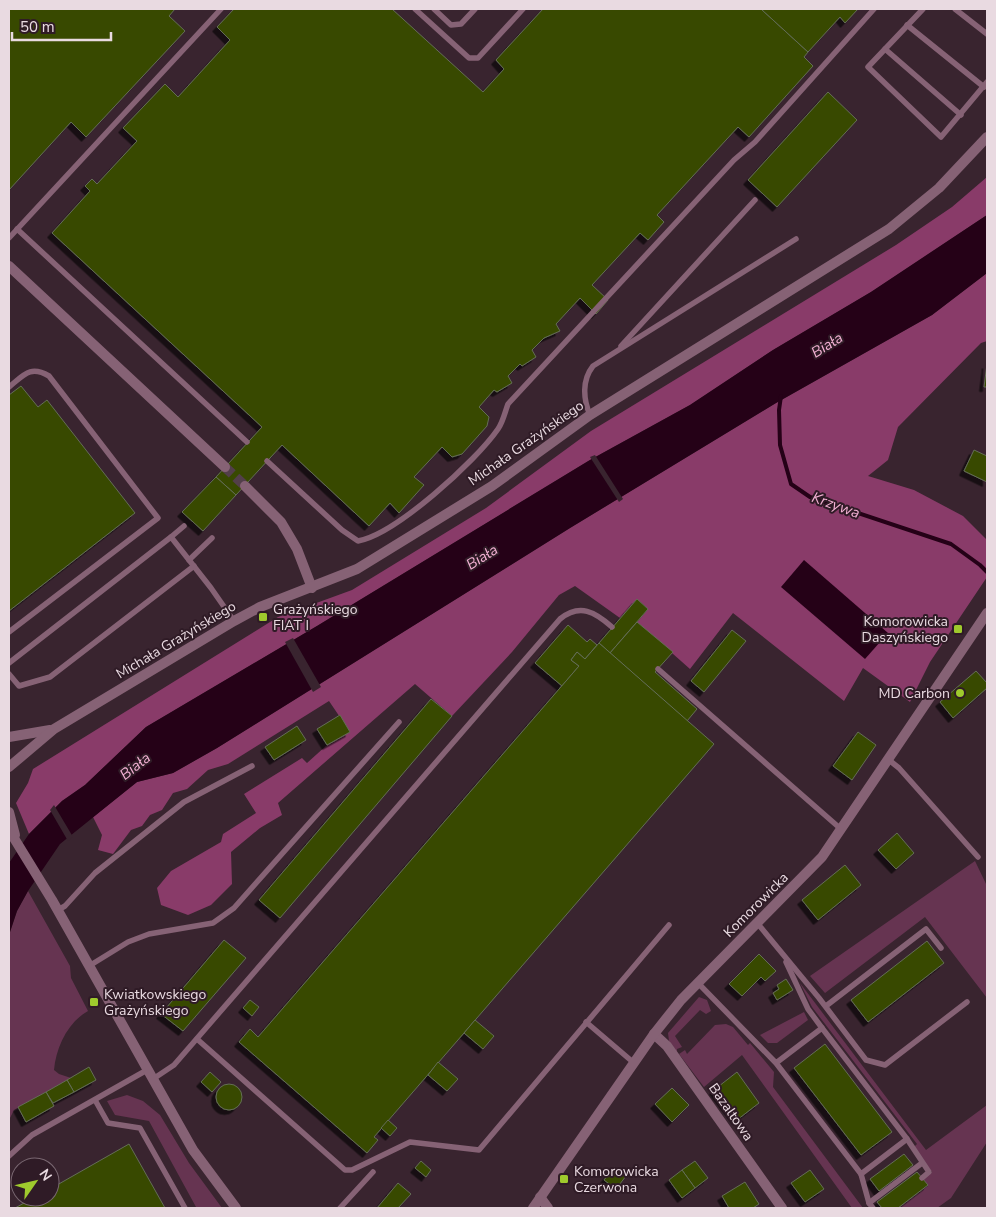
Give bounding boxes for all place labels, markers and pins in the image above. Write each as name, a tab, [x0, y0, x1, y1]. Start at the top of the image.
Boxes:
place label: Grażyńskiego FIAT I	[273, 600, 358, 635]
marker: Grażyńskiego FIAT I	[257, 611, 269, 623]
place label: Komorowicka Daszyńskiego	[862, 612, 948, 647]
marker: Komorowicka Daszyńskiego	[952, 623, 964, 635]
place label: MD Carbon	[879, 684, 950, 703]
marker: MD Carbon	[954, 687, 966, 699]
place label: Kwiatkowskiego Grażyńskiego	[104, 985, 206, 1020]
marker: Kwiatkowskiego Grażyńskiego	[88, 996, 100, 1008]
place label: Komorowicka Czerwona	[574, 1162, 659, 1197]
marker: Komorowicka Czerwona	[558, 1173, 570, 1185]

